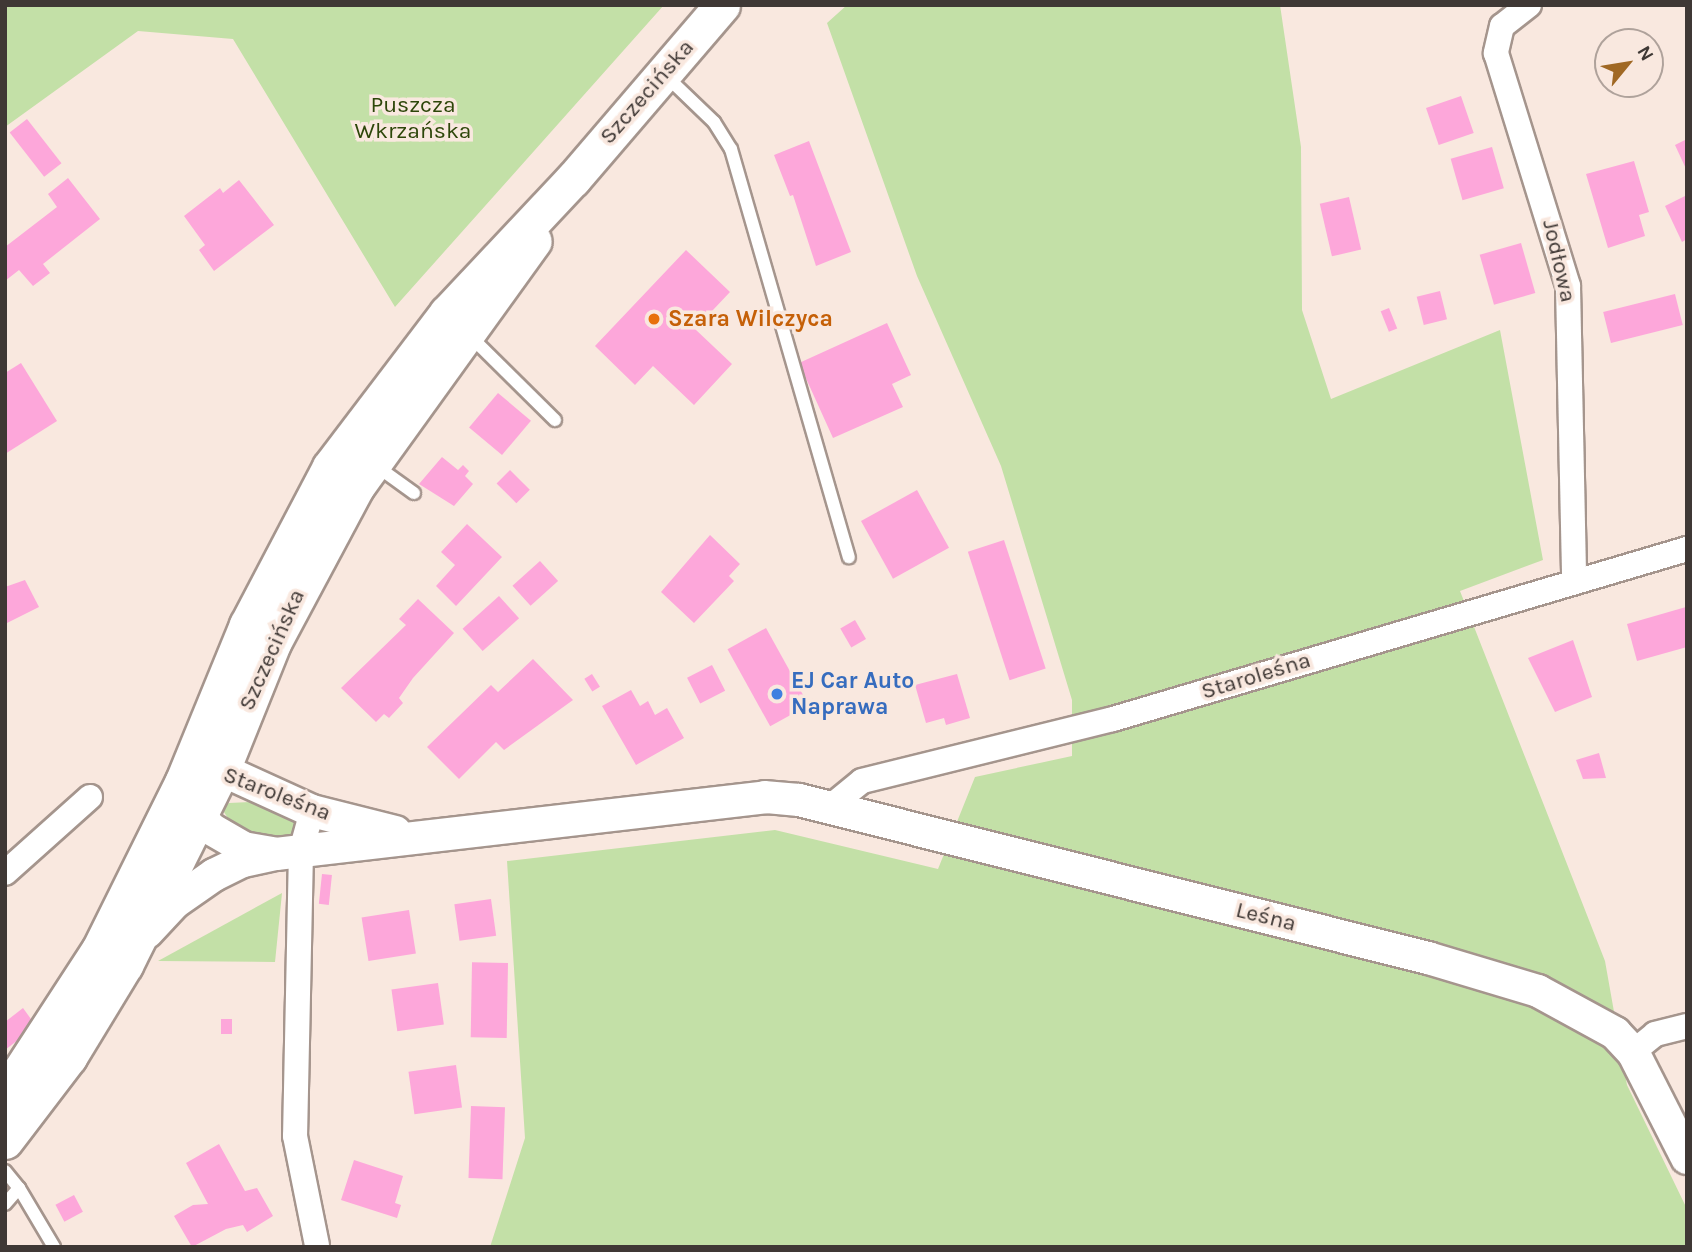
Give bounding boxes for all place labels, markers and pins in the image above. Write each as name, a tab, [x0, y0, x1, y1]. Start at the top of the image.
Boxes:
place label: Szara Wilczyca	[668, 305, 833, 333]
marker: Szara Wilczyca	[646, 311, 662, 327]
place label: EJ Car Auto Naprawa	[791, 667, 914, 721]
marker: EJ Car Auto Naprawa	[769, 686, 785, 702]

